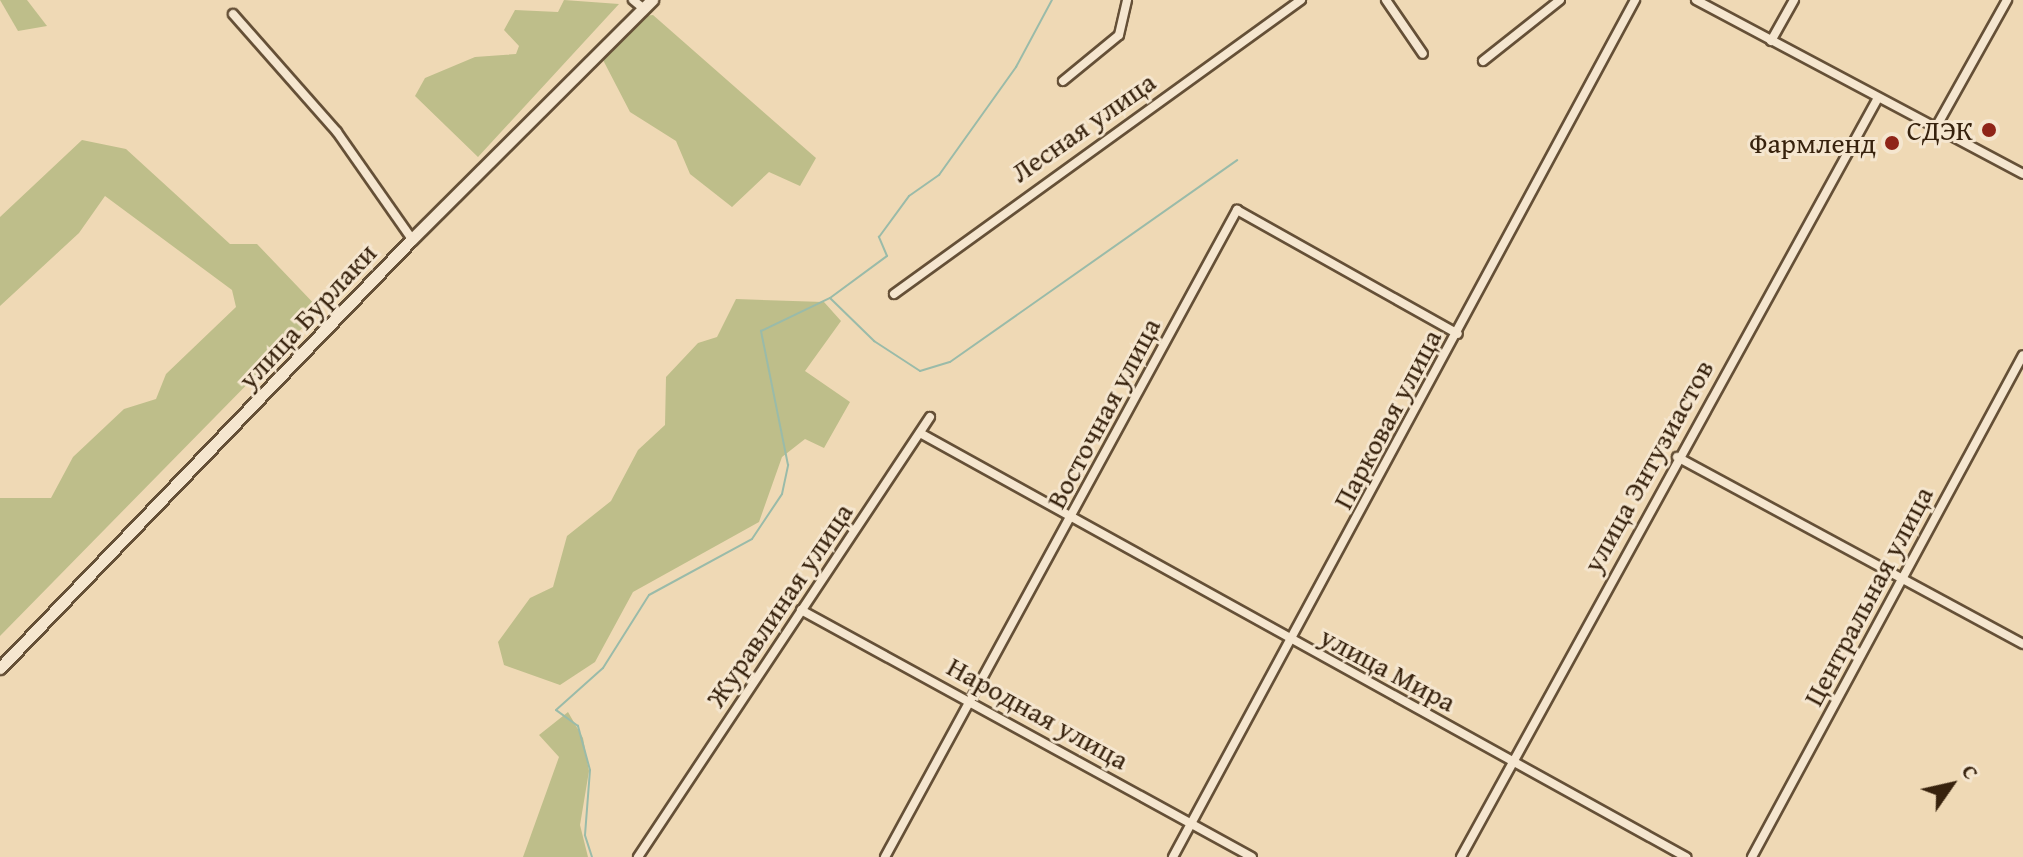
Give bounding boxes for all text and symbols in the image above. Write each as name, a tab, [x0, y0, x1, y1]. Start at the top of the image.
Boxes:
street label: Лесная улица	[1004, 65, 1162, 189]
place label: СДЭК	[1907, 113, 1973, 147]
marker: СДЭК	[1980, 121, 1998, 139]
place label: Фармленд	[1749, 126, 1876, 160]
marker: Фармленд	[1883, 134, 1901, 152]
street label: улица Бурлаки	[231, 236, 383, 396]
street label: Восточная улица	[1039, 312, 1167, 514]
street label: Парковая улица	[1326, 324, 1448, 514]
street label: улица Энтузиастов	[1576, 354, 1720, 578]
street label: Центральная улица	[1796, 481, 1940, 711]
street label: Журавлиная улица	[698, 497, 860, 713]
street label: улица Мира	[1314, 619, 1462, 719]
street label: Народная улица	[942, 649, 1134, 777]
north arrow	[1911, 745, 1991, 825]
text: С	[1954, 757, 1988, 786]

